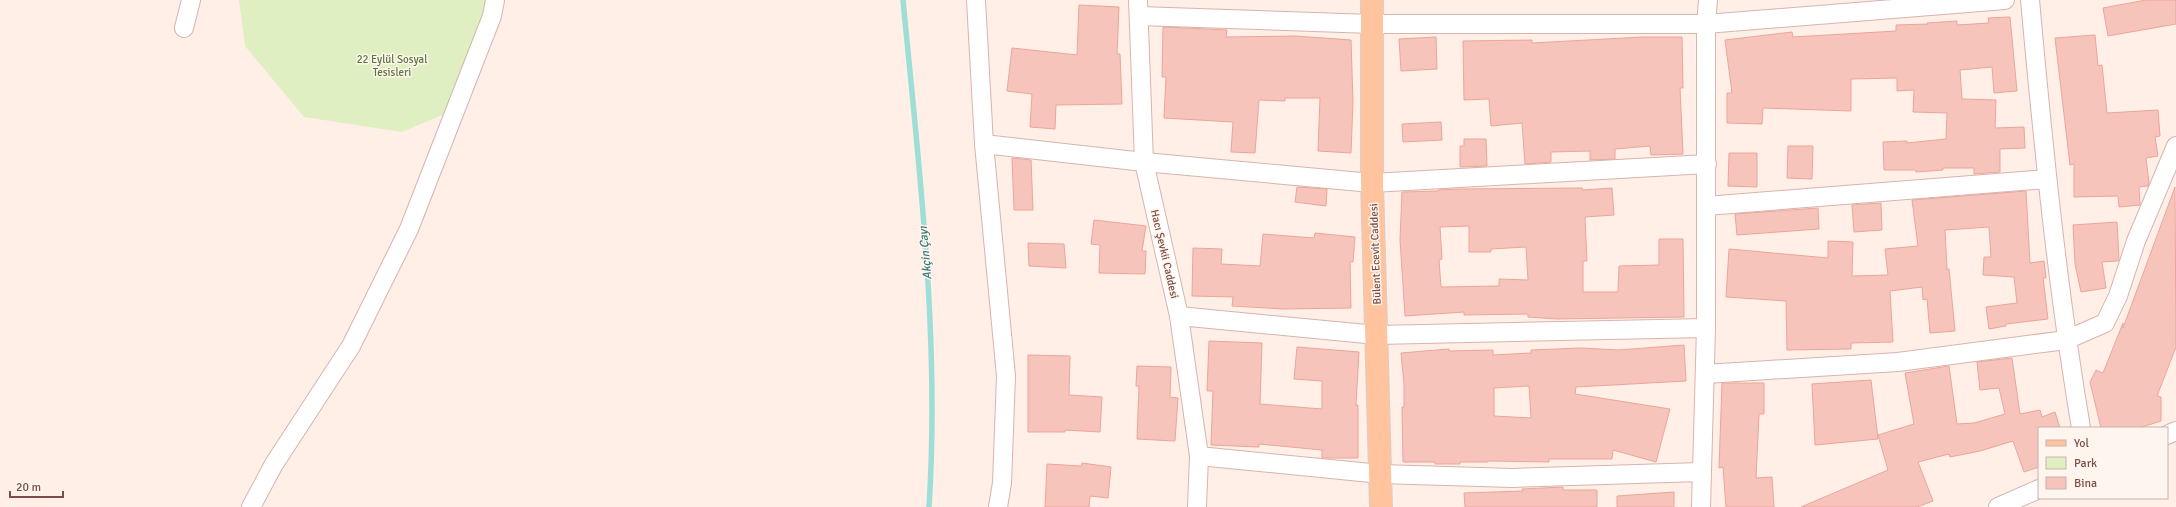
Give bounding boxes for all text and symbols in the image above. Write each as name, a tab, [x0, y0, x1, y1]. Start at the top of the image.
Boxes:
park label: 22 Eylül Sosyal Tesisleri	[357, 53, 427, 79]
street label: Bülent Ecevit Caddesi	[1367, 203, 1384, 305]
street label: Hacı Şevkii Caddesi	[1148, 208, 1181, 300]
water label: Akçin Çayı	[916, 225, 935, 280]
legend	[2038, 427, 2168, 499]
text: Yol	[2074, 436, 2090, 451]
text: Park	[2074, 456, 2097, 471]
scale bar	[10, 473, 63, 499]
text: Bina	[2074, 476, 2097, 491]
text: 20 m	[16, 480, 41, 495]

